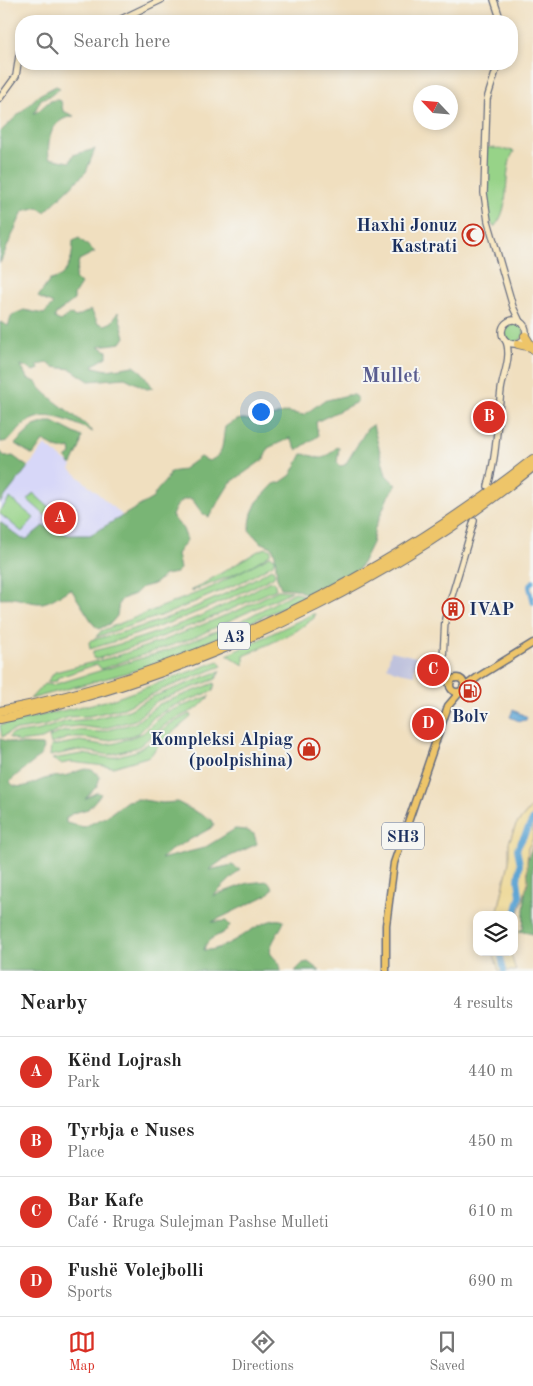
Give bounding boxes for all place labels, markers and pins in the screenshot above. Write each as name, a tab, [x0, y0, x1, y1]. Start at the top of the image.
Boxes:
place label: Haxhi Jonuz Kastrati	[356, 217, 457, 256]
mosque icon: Haxhi Jonuz Kastrati	[461, 223, 485, 247]
pin: B	[473, 398, 505, 436]
pin: A	[44, 499, 76, 537]
building icon: IVAP	[441, 597, 465, 621]
place label: IVAP	[469, 601, 514, 619]
pin: C	[417, 651, 449, 689]
fuel station icon: Bolv	[458, 679, 482, 703]
pin: D	[412, 705, 444, 743]
place label: Bolv	[452, 708, 488, 726]
place label: Kompleksi Alpiag (poolpishina)	[150, 731, 293, 770]
shop icon: Kompleksi Alpiag (poolpishina)	[297, 737, 321, 761]

